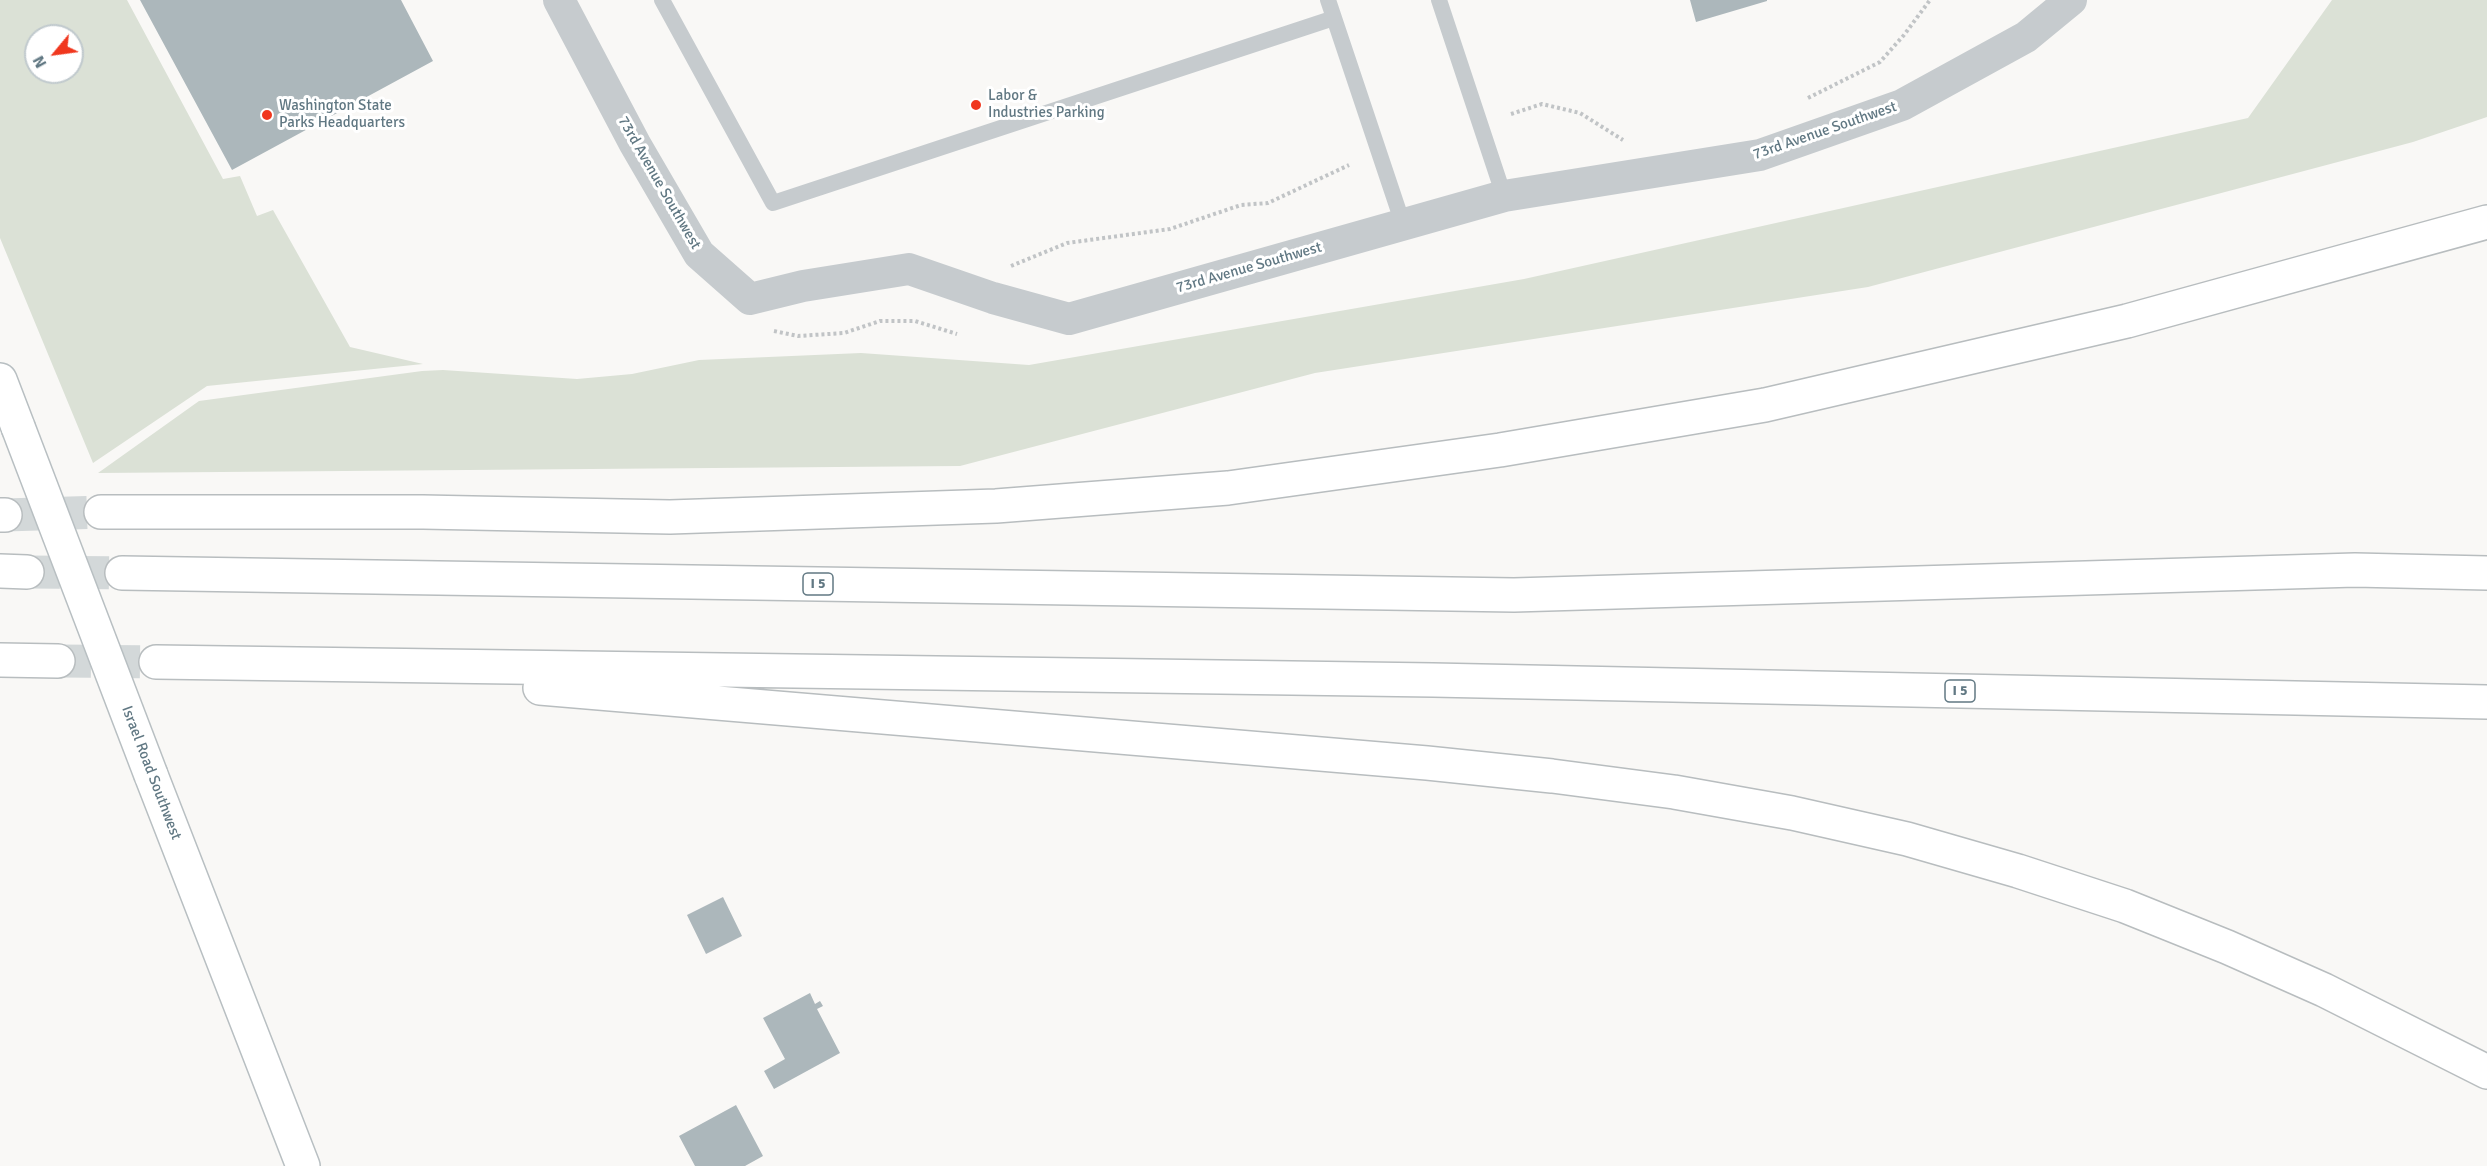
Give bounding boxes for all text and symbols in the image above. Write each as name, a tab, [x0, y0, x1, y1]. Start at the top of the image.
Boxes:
north arrow	[24, 24, 84, 84]
text: N	[29, 52, 51, 71]
place label: Labor & Industries Parking	[988, 87, 1105, 122]
place label: Washington State Parks Headquarters	[279, 97, 405, 132]
marker: Labor & Industries Parking	[969, 98, 983, 112]
street label: 73rd Avenue Southwest	[1751, 98, 1899, 164]
marker: Washington State Parks Headquarters	[260, 108, 274, 122]
street label: 73rd Avenue Southwest	[614, 113, 704, 253]
street label: 73rd Avenue Southwest	[1174, 239, 1324, 297]
road number: I 5	[803, 573, 833, 595]
road number: I 5	[1945, 680, 1975, 702]
street label: Israel Road Southwest	[117, 703, 185, 843]

